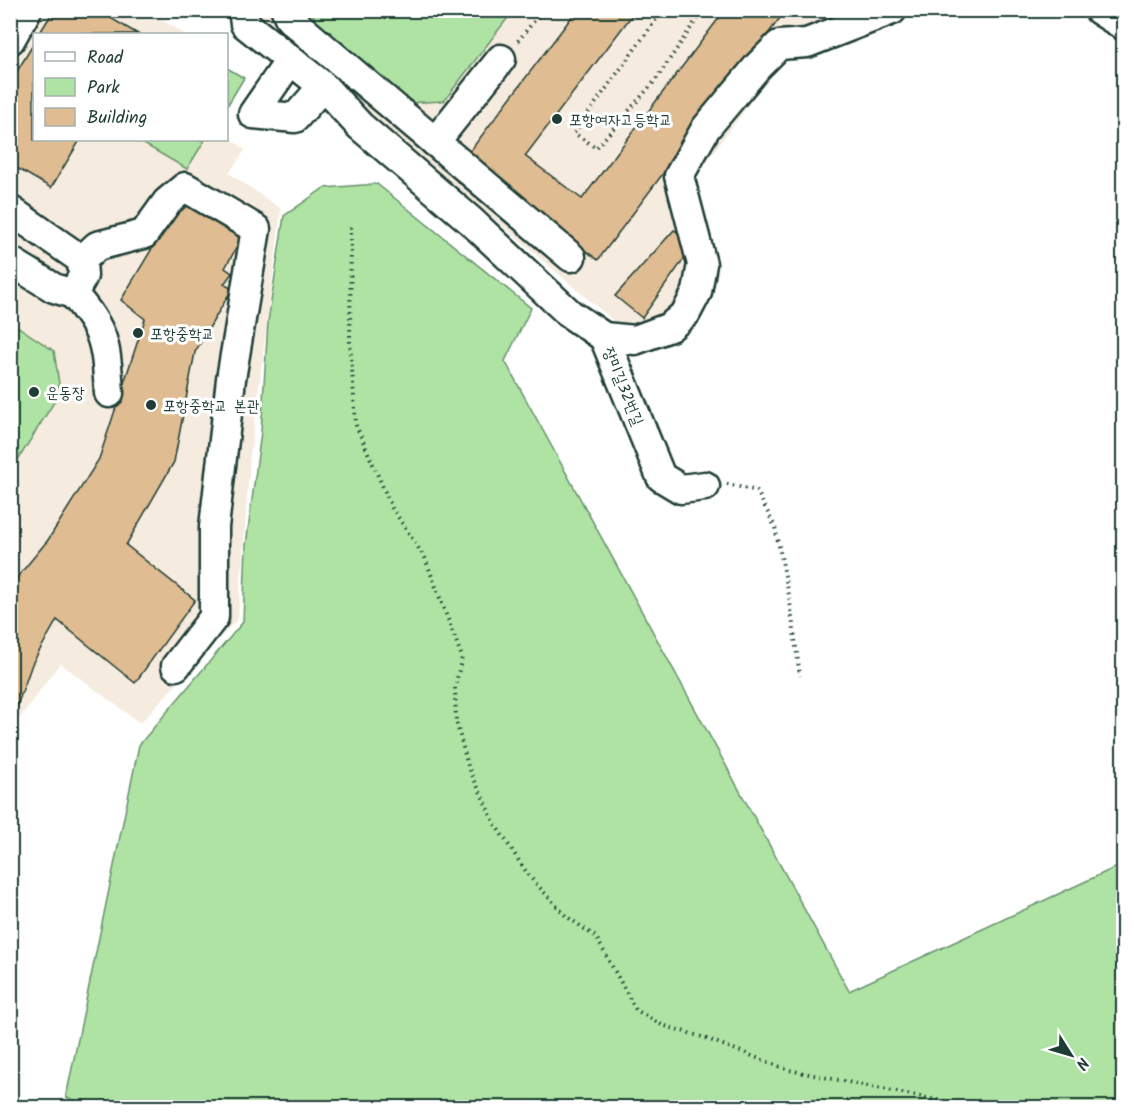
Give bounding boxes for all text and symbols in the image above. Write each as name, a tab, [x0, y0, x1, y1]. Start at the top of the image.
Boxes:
legend	[33, 33, 228, 141]
text: Road	[87, 44, 124, 73]
text: Park	[87, 74, 120, 103]
text: Building	[87, 104, 147, 133]
place label: 포항여자고등학교	[569, 108, 672, 133]
marker: 포항여자고등학교	[550, 112, 564, 126]
place label: 포항중학교	[150, 322, 214, 347]
marker: 포항중학교	[131, 326, 145, 340]
street label: 장미길32번길	[596, 343, 650, 430]
place label: 운동장	[46, 381, 85, 406]
marker: 운동장	[27, 385, 41, 399]
place label: 포항중학교 본관	[163, 394, 260, 419]
marker: 포항중학교 본관	[144, 398, 158, 412]
north arrow	[1041, 1025, 1101, 1085]
text: N	[1069, 1052, 1095, 1075]

